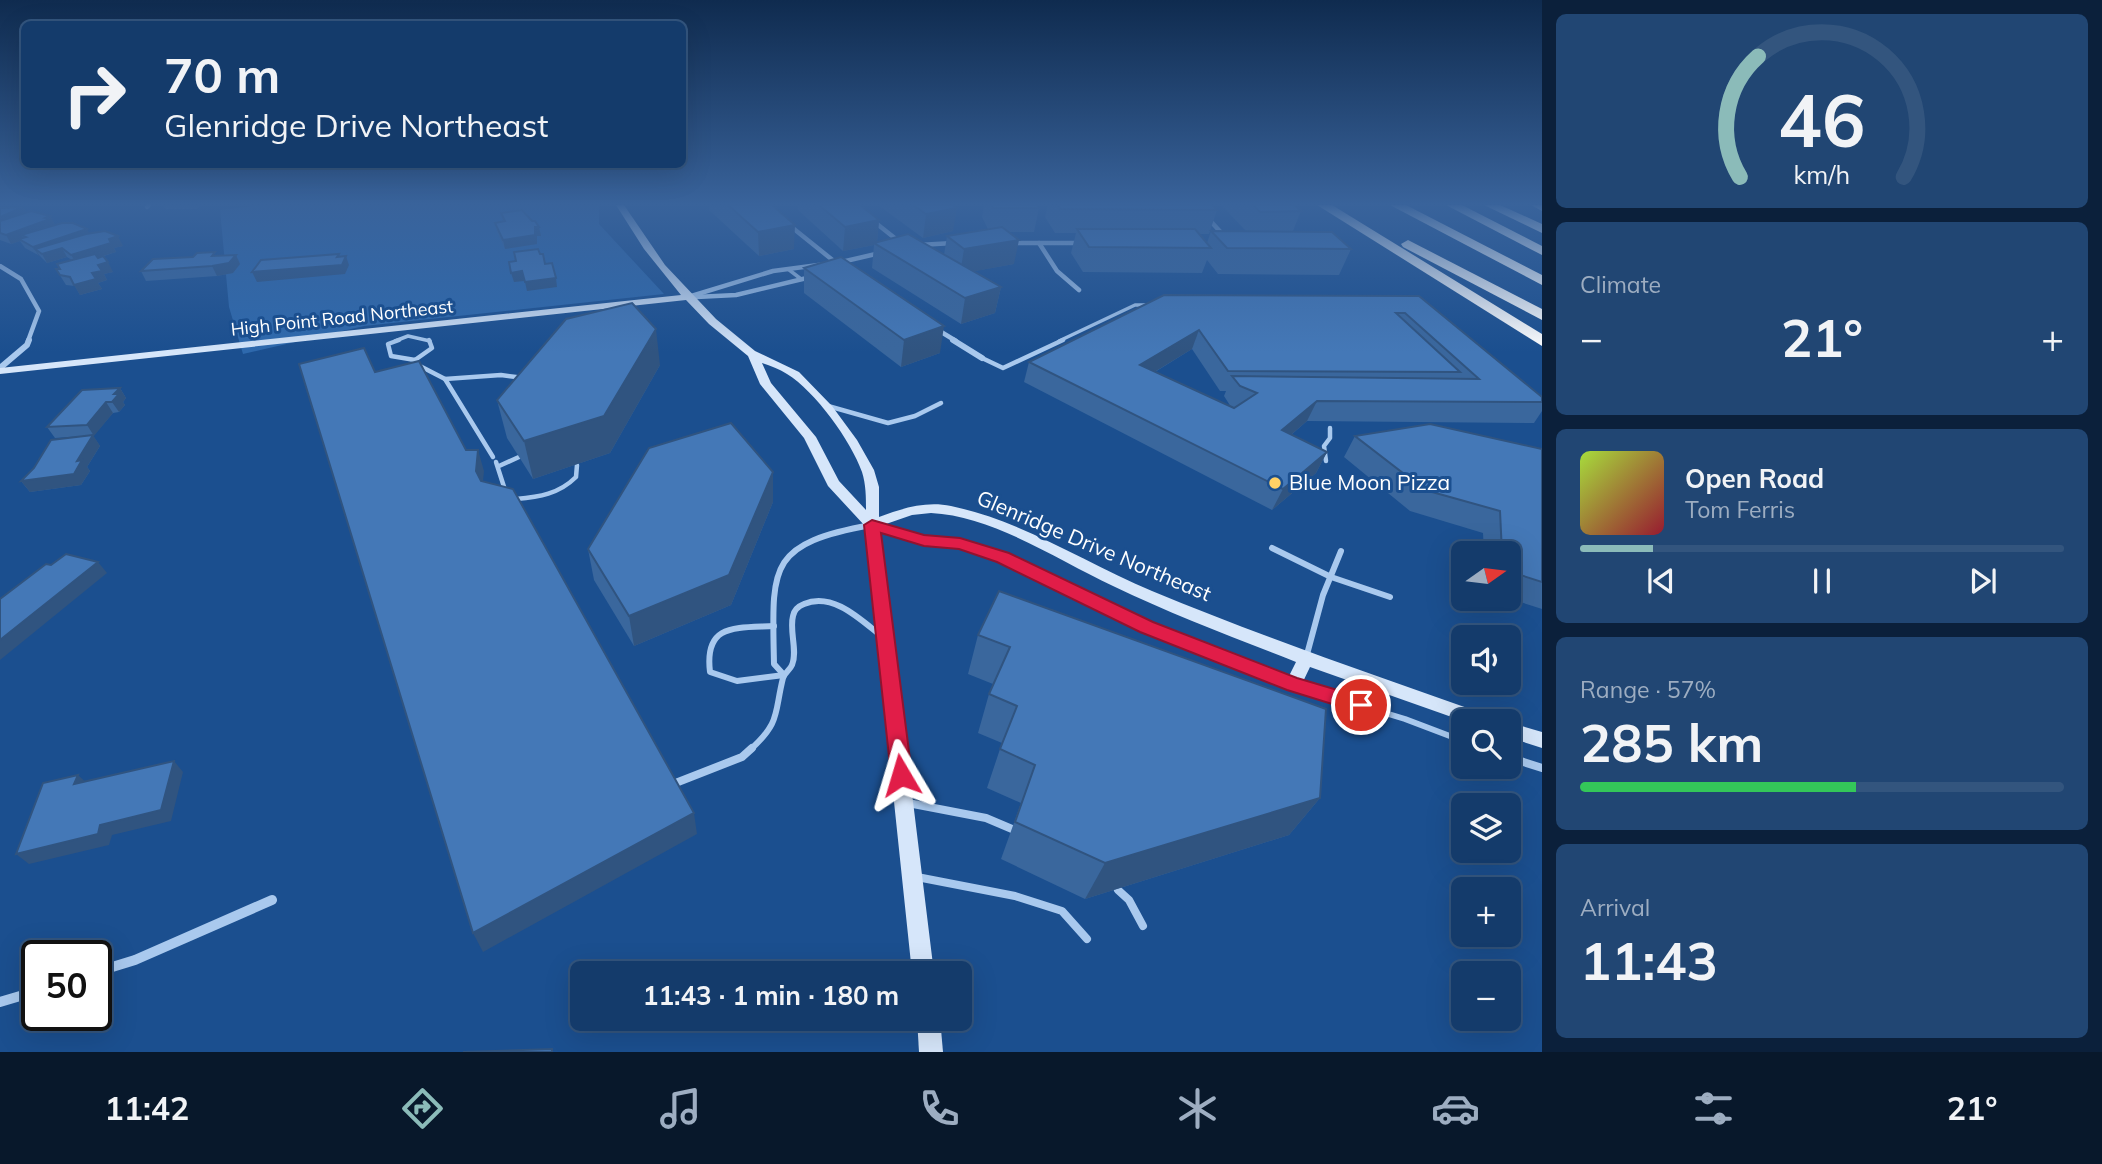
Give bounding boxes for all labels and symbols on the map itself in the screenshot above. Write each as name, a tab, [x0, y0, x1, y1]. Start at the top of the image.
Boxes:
street label: High Point Road Northeast	[229, 294, 454, 341]
place label: Blue Moon Pizza	[1289, 469, 1450, 495]
marker: Blue Moon Pizza	[1267, 475, 1283, 491]
street label: Glenridge Drive Northeast	[973, 484, 1216, 606]
north arrow	[1451, 541, 1521, 611]
pin	[1331, 675, 1391, 735]
position arrow	[864, 738, 938, 812]
speed limit sign: 50	[21, 940, 112, 1031]

